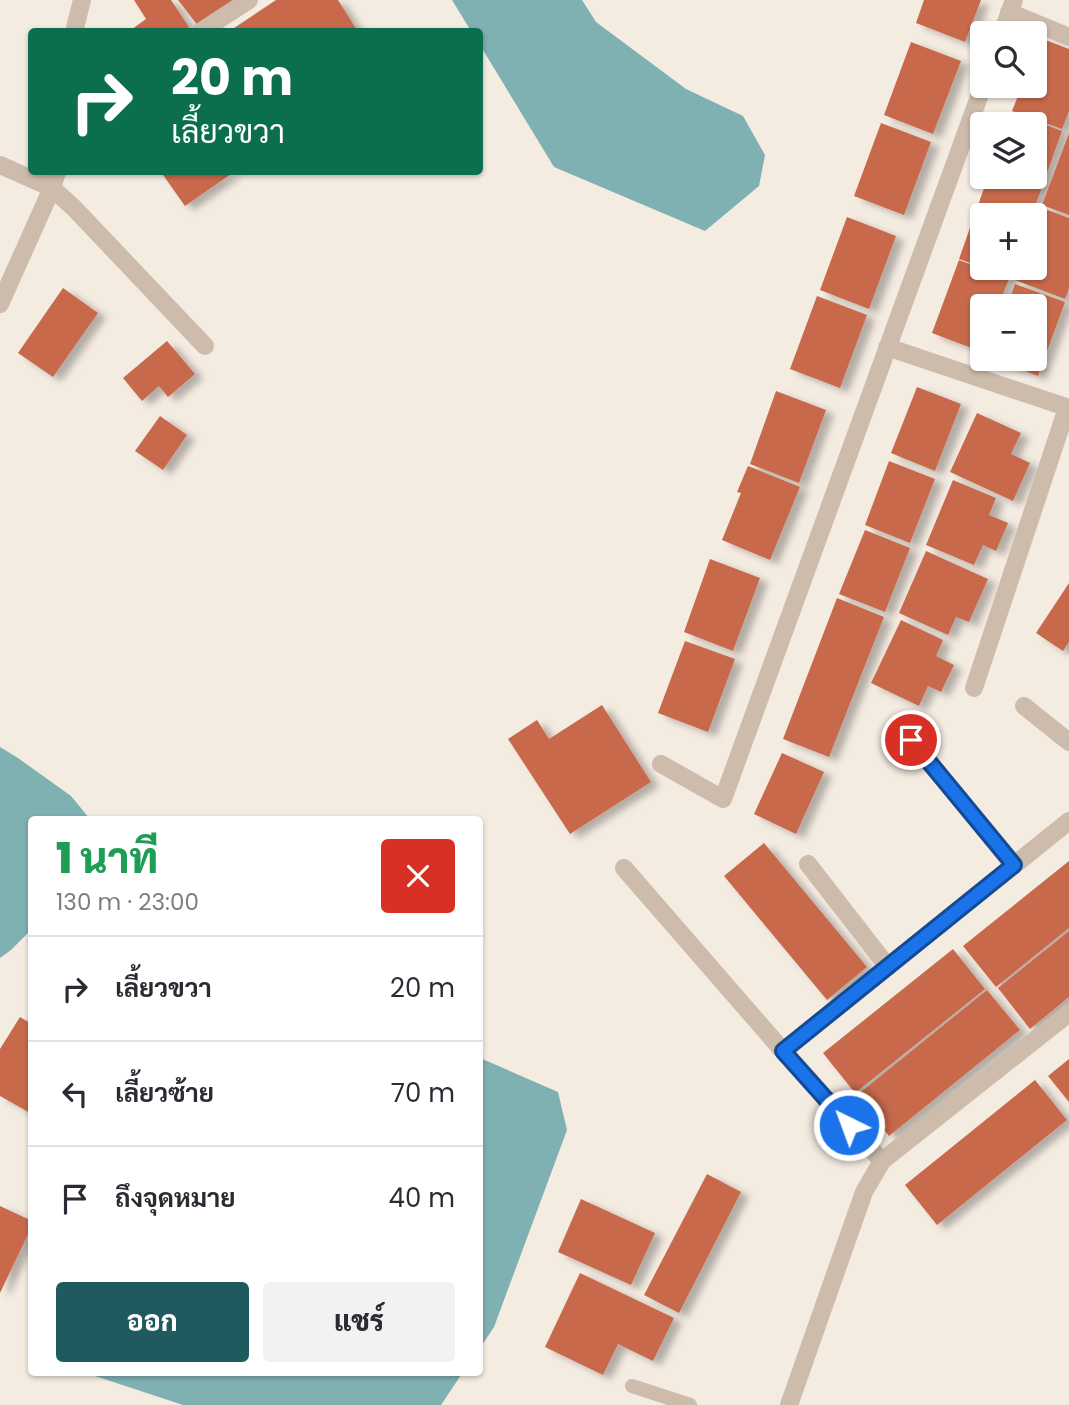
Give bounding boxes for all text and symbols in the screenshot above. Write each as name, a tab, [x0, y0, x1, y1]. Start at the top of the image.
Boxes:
map controls	[970, 21, 1047, 371]
button: search	[970, 21, 1047, 98]
text: 20 m	[171, 44, 293, 112]
icon: right	[56, 56, 147, 147]
text: เลี้ยวขวา	[171, 109, 285, 154]
button: layers	[970, 112, 1047, 189]
button: +	[970, 203, 1047, 280]
button: −	[970, 294, 1047, 371]
pin	[881, 710, 941, 770]
icon: arrive	[892, 721, 930, 759]
text: 1 นาที	[56, 829, 158, 888]
button: close	[381, 839, 455, 913]
text: 130 m · 23:00	[56, 886, 199, 918]
icon: right	[56, 970, 94, 1008]
text: เลี้ยวขวา	[115, 970, 212, 1006]
text: 20 m	[390, 970, 455, 1006]
icon: left	[56, 1075, 94, 1113]
text: เลี้ยวซ้าย	[115, 1075, 214, 1111]
text: 70 m	[391, 1075, 455, 1111]
position arrow	[812, 1088, 886, 1162]
icon: arrive	[56, 1180, 94, 1218]
text: ถึงจุดหมาย	[115, 1180, 236, 1216]
text: 40 m	[389, 1180, 455, 1216]
button: ออก	[56, 1282, 249, 1362]
button: แชร์	[263, 1282, 455, 1362]

